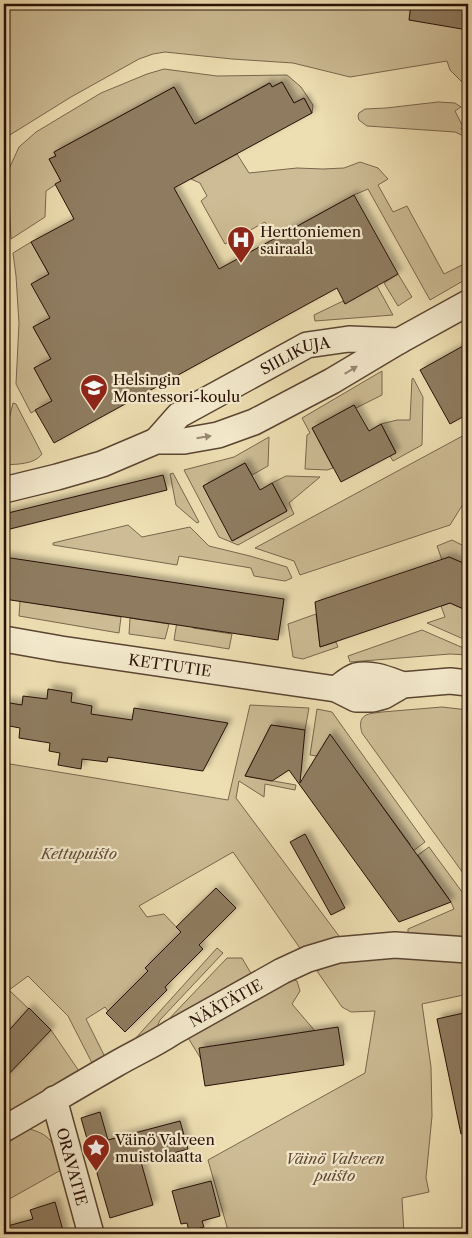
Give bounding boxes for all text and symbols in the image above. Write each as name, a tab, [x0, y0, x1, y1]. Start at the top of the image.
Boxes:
place label: Herttoniemen sairaala	[260, 222, 362, 258]
hospital icon: Herttoniemen sairaala	[226, 225, 256, 264]
street label: SIILIKUJA	[257, 332, 332, 378]
one-way arrow	[344, 365, 358, 374]
place label: Helsingin Montessori-koulu	[113, 370, 240, 406]
school or university icon: Helsingin Montessori-koulu	[79, 373, 109, 412]
one-way arrow	[197, 433, 213, 441]
street label: KETTUTIE	[127, 649, 213, 680]
park label: Kettupuisto	[40, 844, 117, 863]
street label: NÄÄTÄTIE	[186, 975, 265, 1031]
street label: ORAVATIE	[53, 1125, 92, 1208]
place label: Väinö Valveen muistolaatta	[114, 1130, 216, 1166]
place icon: Väinö Valveen muistolaatta	[81, 1133, 111, 1172]
park label: Väinö Valveen puisto	[285, 1149, 385, 1185]

